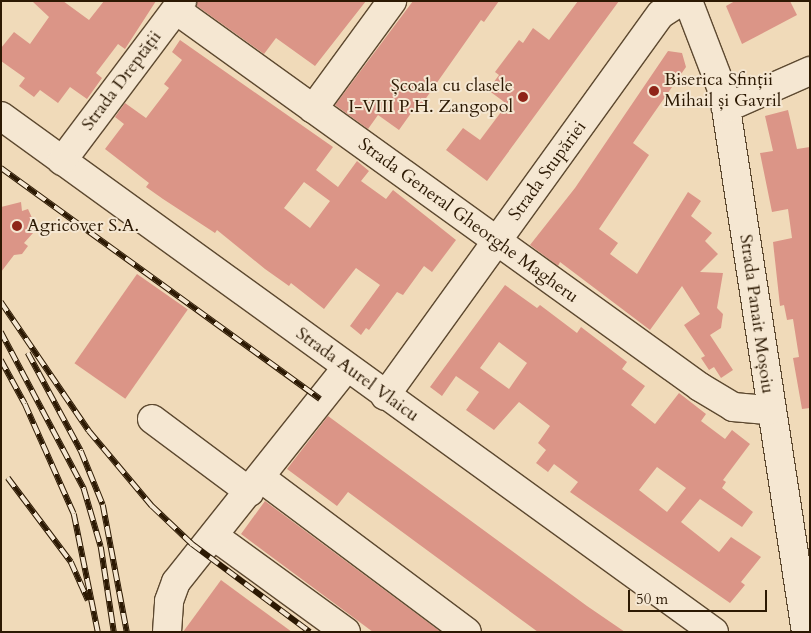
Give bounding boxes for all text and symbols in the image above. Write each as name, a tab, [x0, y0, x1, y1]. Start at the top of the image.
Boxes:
street label: Strada Dreptății	[77, 27, 167, 135]
place label: Biserica Sfinții Mihail și Gavril	[664, 70, 781, 112]
place label: Școala cu clasele I-VIII P.H. Zangopol	[348, 76, 513, 118]
marker: Biserica Sfinții Mihail și Gavril	[648, 85, 660, 97]
marker: Școala cu clasele I-VIII P.H. Zangopol	[517, 91, 529, 103]
street label: Strada Stupăriei	[505, 117, 591, 225]
street label: Strada General Gheorghe Magheru	[354, 134, 582, 308]
place label: Agricover S.A.	[27, 215, 139, 237]
marker: Agricover S.A.	[11, 220, 23, 232]
street label: Strada Panait Moșoiu	[734, 233, 778, 395]
street label: Strada Aurel Vlaicu	[291, 323, 423, 427]
scale bar	[631, 580, 770, 612]
text: 50 m	[636, 589, 668, 609]

